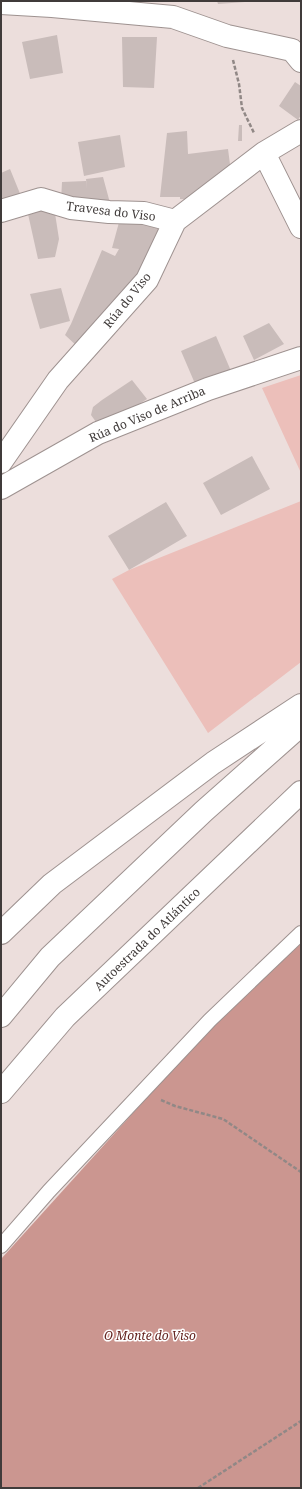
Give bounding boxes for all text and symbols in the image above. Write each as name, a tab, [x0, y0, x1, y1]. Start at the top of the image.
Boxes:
street label: Travesa do Viso	[65, 197, 157, 225]
street label: Rúa do Viso	[99, 269, 155, 331]
street label: Rúa do Viso de Arriba	[86, 382, 208, 446]
street label: Autoestrada do Atlántico	[90, 884, 204, 994]
park label: O Monte do Viso	[104, 1327, 196, 1344]

